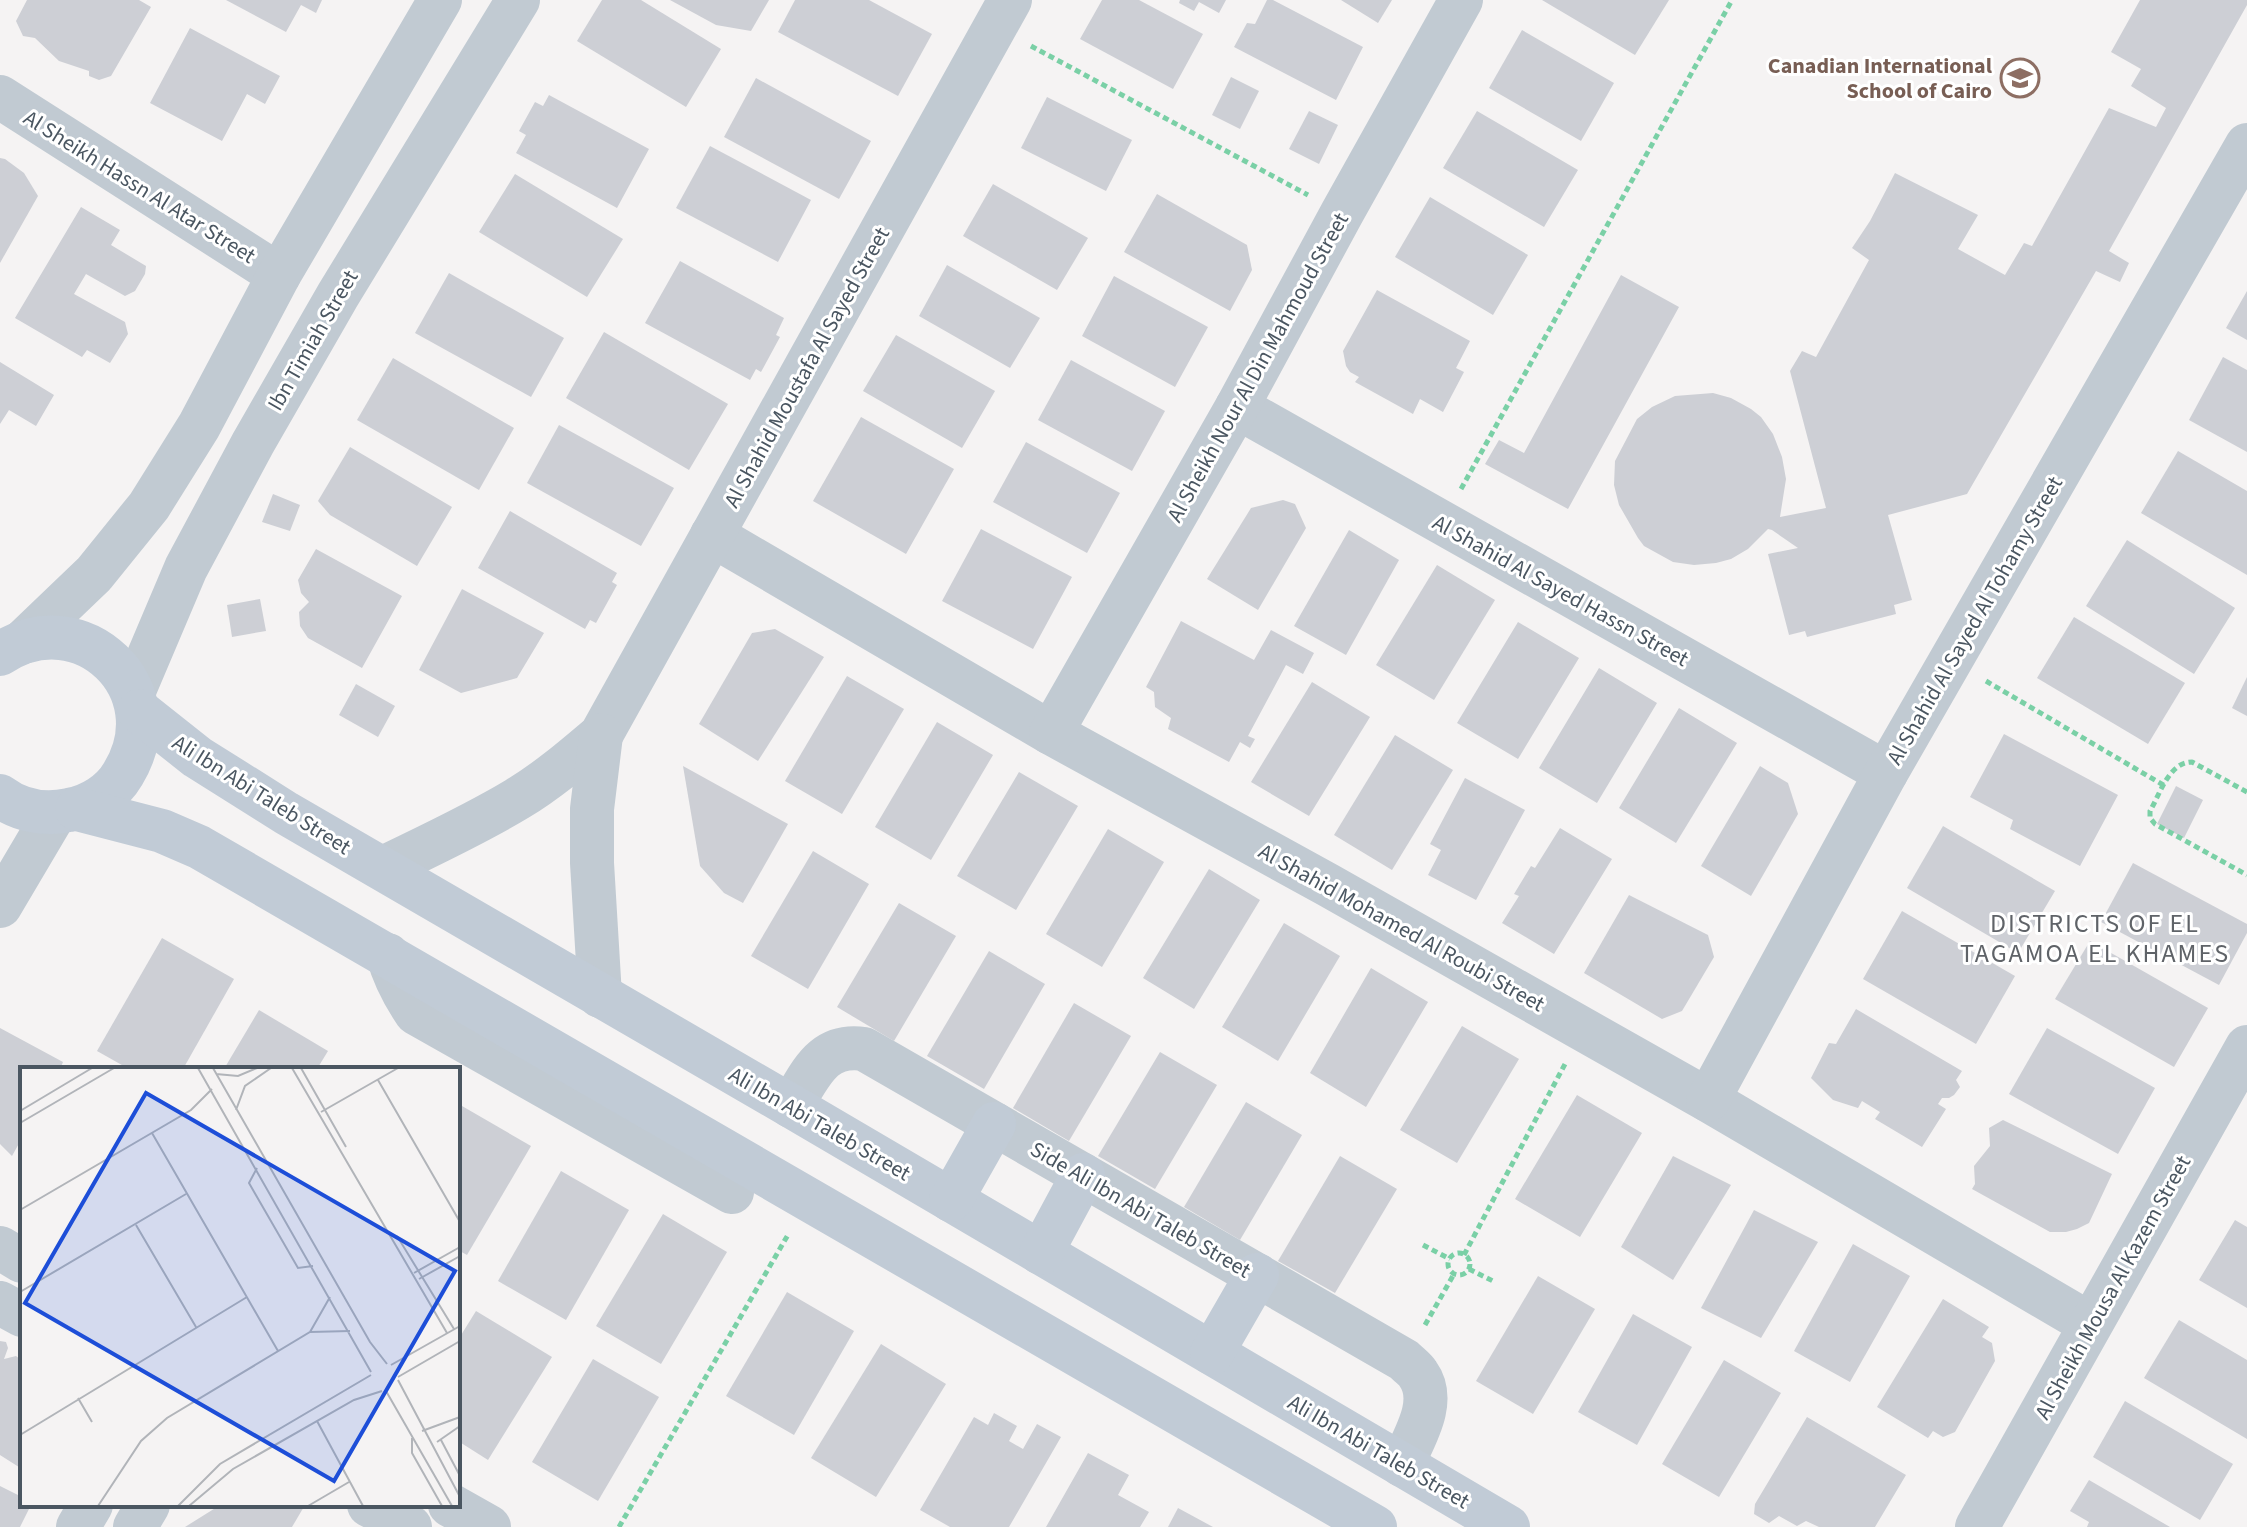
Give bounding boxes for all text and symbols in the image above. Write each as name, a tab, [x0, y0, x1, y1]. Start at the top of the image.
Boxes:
place label: Canadian International School of Cairo	[1768, 50, 1993, 107]
school or university icon: Canadian International School of Cairo	[1999, 57, 2041, 99]
street label: Al Sheikh Hassn Al Atar Street	[17, 102, 262, 272]
street label: Al Sheikh Nour Al Din Mahmoud Street	[1159, 206, 1357, 528]
street label: Al Shahid Moustafa Al Sayed Street	[716, 221, 898, 514]
street label: Ibn Timiah Street	[260, 264, 366, 417]
street label: Al Shahid Al Sayed Al Tohamy Street	[1879, 470, 2071, 771]
street label: Al Shahid Al Sayed Hassn Street	[1427, 507, 1695, 675]
street label: Ali Ibn Abi Taleb Street	[166, 727, 357, 863]
street label: Al Shahid Mohamed Al Roubi Street	[1253, 836, 1551, 1020]
district label: DISTRICTS OF EL TAGAMOA EL KHAMES	[1960, 905, 2230, 972]
street label: Ali Ibn Abi Taleb Street	[723, 1059, 917, 1189]
inset map	[20, 1067, 460, 1507]
street label: Side Ali Ibn Abi Taleb Street	[1024, 1134, 1257, 1286]
street label: Al Sheikh Mousa Al Kazem Street	[2027, 1149, 2199, 1425]
street label: Ali Ibn Abi Taleb Street	[1282, 1387, 1476, 1517]

